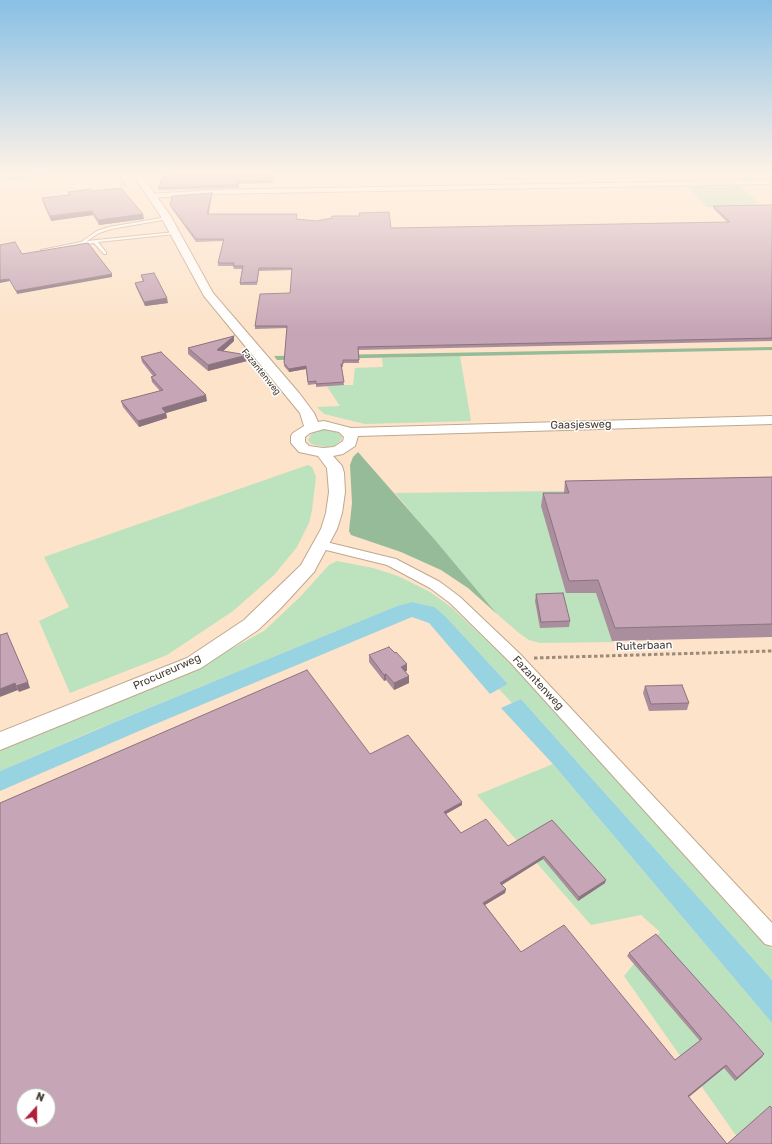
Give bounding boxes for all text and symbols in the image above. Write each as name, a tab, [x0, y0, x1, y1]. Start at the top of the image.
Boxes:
street label: Fazantenweg	[239, 347, 283, 397]
street label: Gaasjesweg	[550, 418, 612, 432]
street label: Ruiterbaan	[616, 638, 672, 654]
street label: Procureurweg	[131, 651, 203, 693]
street label: Fazantenweg	[510, 653, 566, 713]
north arrow	[16, 1088, 56, 1128]
text: N	[34, 1090, 46, 1105]

